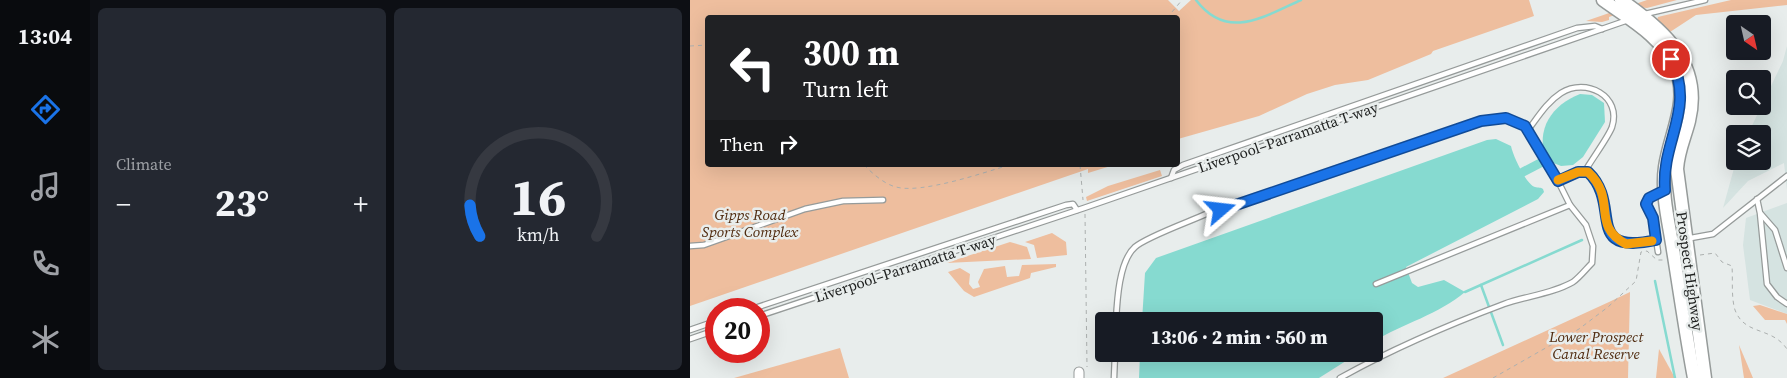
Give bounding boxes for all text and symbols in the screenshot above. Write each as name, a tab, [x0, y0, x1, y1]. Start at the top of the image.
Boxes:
north arrow	[1726, 15, 1771, 60]
map controls	[1726, 15, 1771, 170]
text: 13:04	[18, 21, 72, 51]
text: 300 m	[803, 29, 899, 77]
icon: left	[720, 35, 785, 100]
pin	[1650, 38, 1692, 80]
icon: arrive	[1657, 45, 1685, 73]
button: search	[1726, 70, 1771, 115]
text: Turn left	[803, 74, 888, 104]
icon: directions	[28, 92, 63, 127]
street label: Liverpool–Parramatta T-way	[1195, 96, 1381, 178]
button: layers	[1726, 125, 1771, 170]
icon: right	[774, 130, 802, 158]
text: Then	[720, 131, 764, 157]
text: Climate	[116, 153, 172, 175]
text: 16	[510, 161, 566, 232]
icon: music	[28, 169, 63, 204]
text: 23°	[215, 177, 269, 229]
position arrow	[1194, 183, 1246, 235]
text: −	[116, 185, 131, 223]
text: +	[353, 185, 368, 223]
park label: Gipps Road Sports Complex	[702, 204, 799, 242]
street label: Prospect Highway	[1671, 210, 1709, 332]
text: km/h	[517, 222, 560, 247]
street label: Liverpool–Parramatta T-way	[812, 229, 999, 307]
icon: phone	[28, 246, 63, 281]
speed limit sign: 20	[705, 298, 770, 363]
icon: climate	[28, 322, 63, 357]
text: 13:06 · 2 min · 560 m	[1150, 324, 1328, 350]
park label: Lower Prospect Canal Reserve	[1548, 326, 1644, 364]

